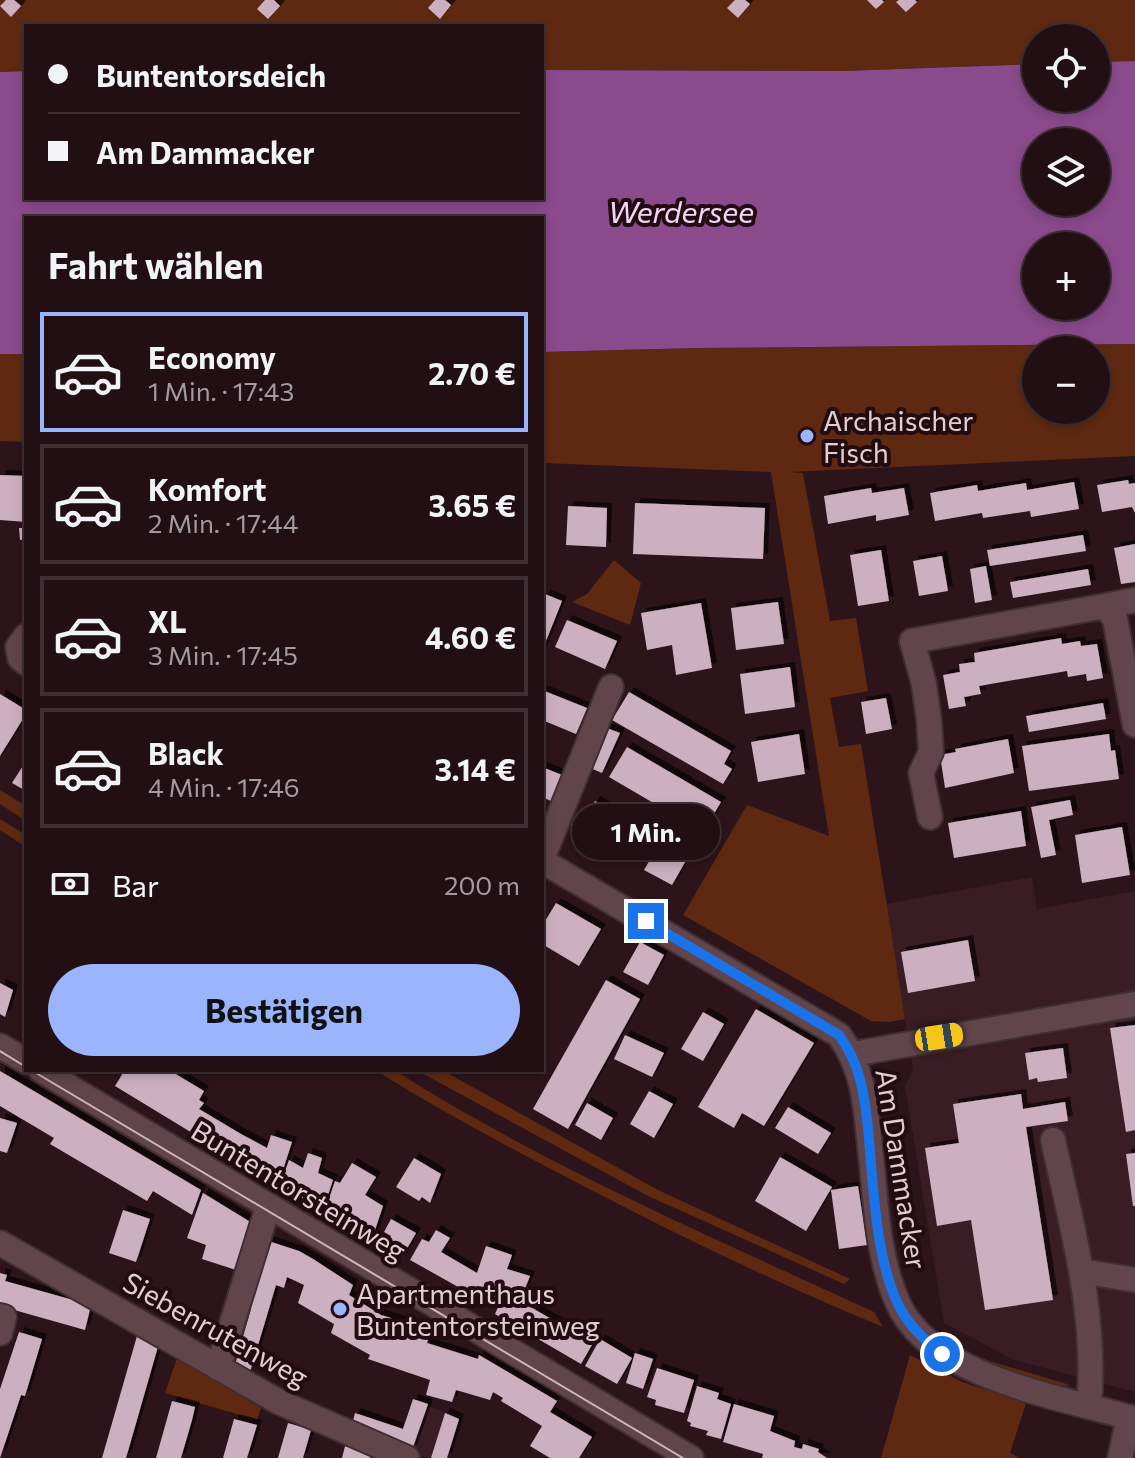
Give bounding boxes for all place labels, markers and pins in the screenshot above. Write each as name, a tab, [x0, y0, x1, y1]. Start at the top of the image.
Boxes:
place label: Archaischer Fisch	[823, 403, 973, 469]
marker: Archaischer Fisch	[798, 427, 816, 445]
place label: Apartmenthaus Buntentorsteinweg	[356, 1276, 600, 1342]
marker: Apartmenthaus Buntentorsteinweg	[331, 1300, 349, 1318]

